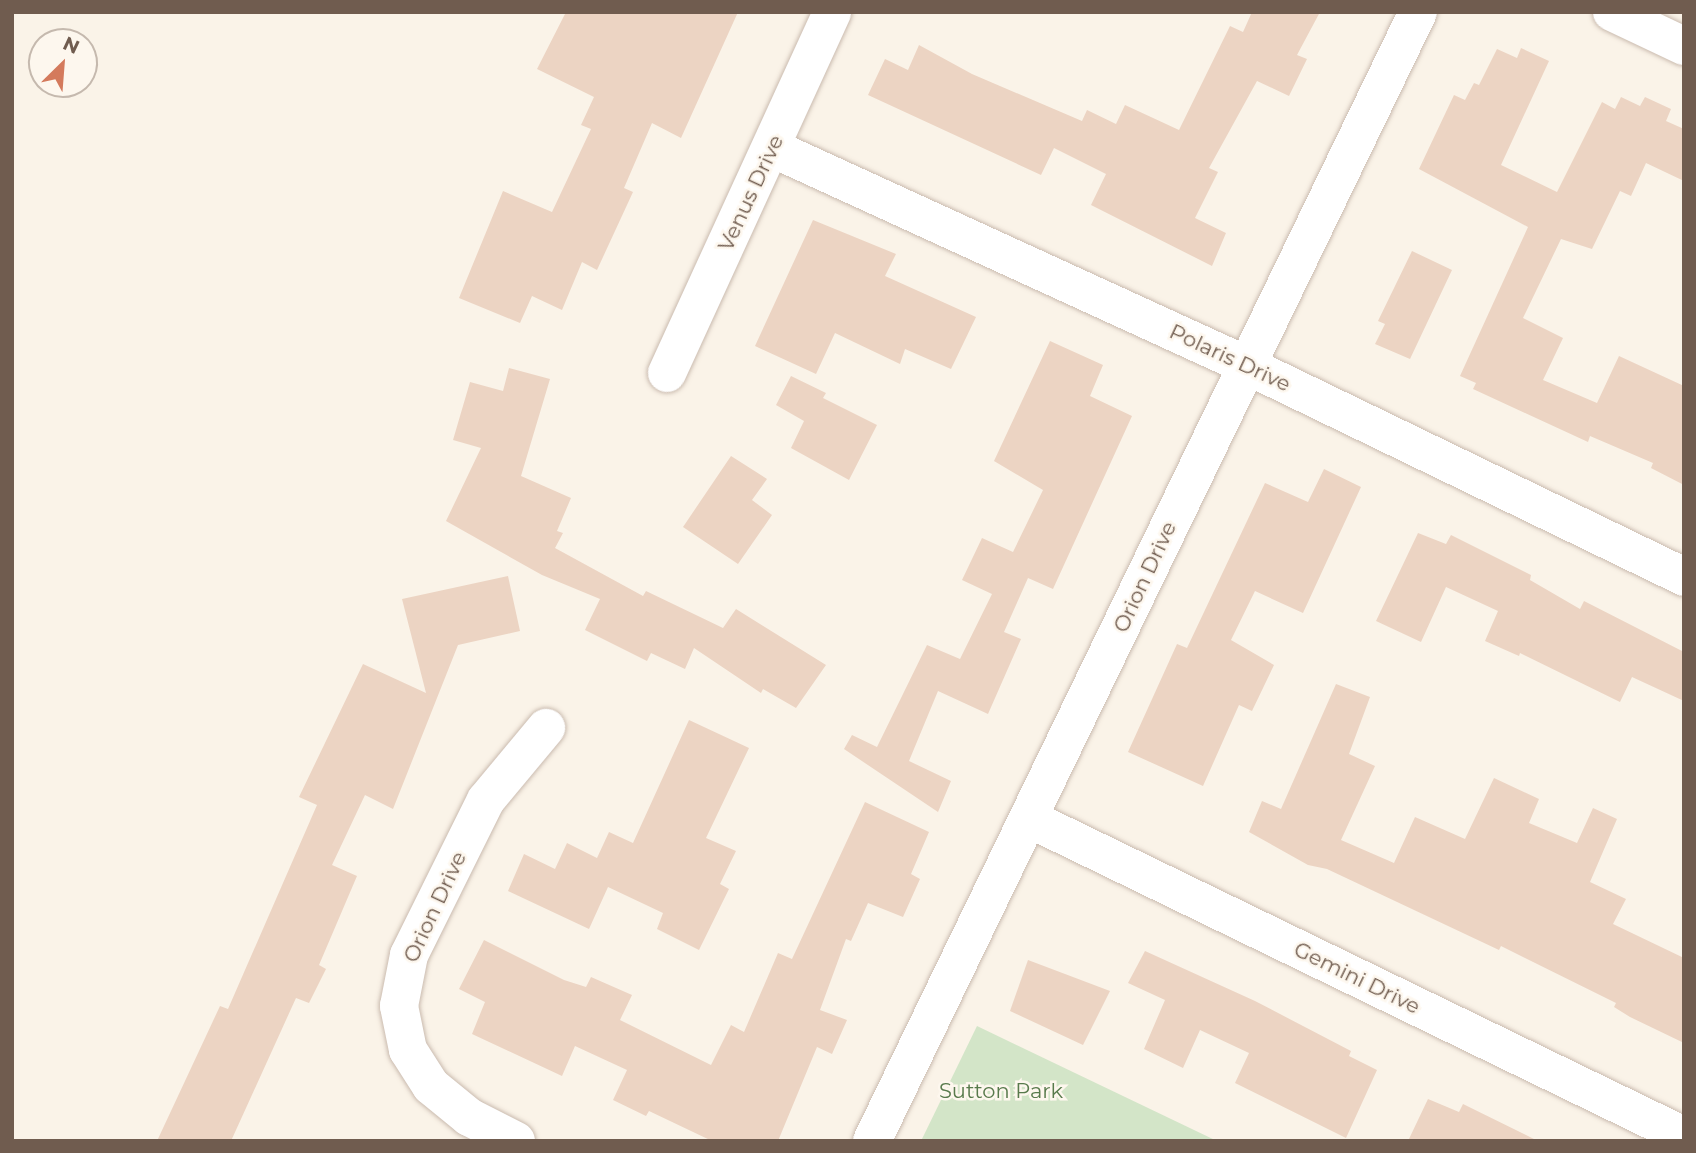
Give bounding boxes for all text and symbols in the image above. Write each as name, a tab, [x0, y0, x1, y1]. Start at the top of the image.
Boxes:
north arrow	[28, 28, 98, 98]
text: N	[59, 32, 83, 59]
street label: Venus Drive	[713, 131, 789, 255]
street label: Polaris Drive	[1165, 319, 1295, 397]
street label: Orion Drive	[1108, 518, 1182, 636]
street label: Orion Drive	[398, 848, 472, 966]
street label: Gemini Drive	[1290, 937, 1424, 1019]
park label: Sutton Park	[939, 1078, 1063, 1104]

